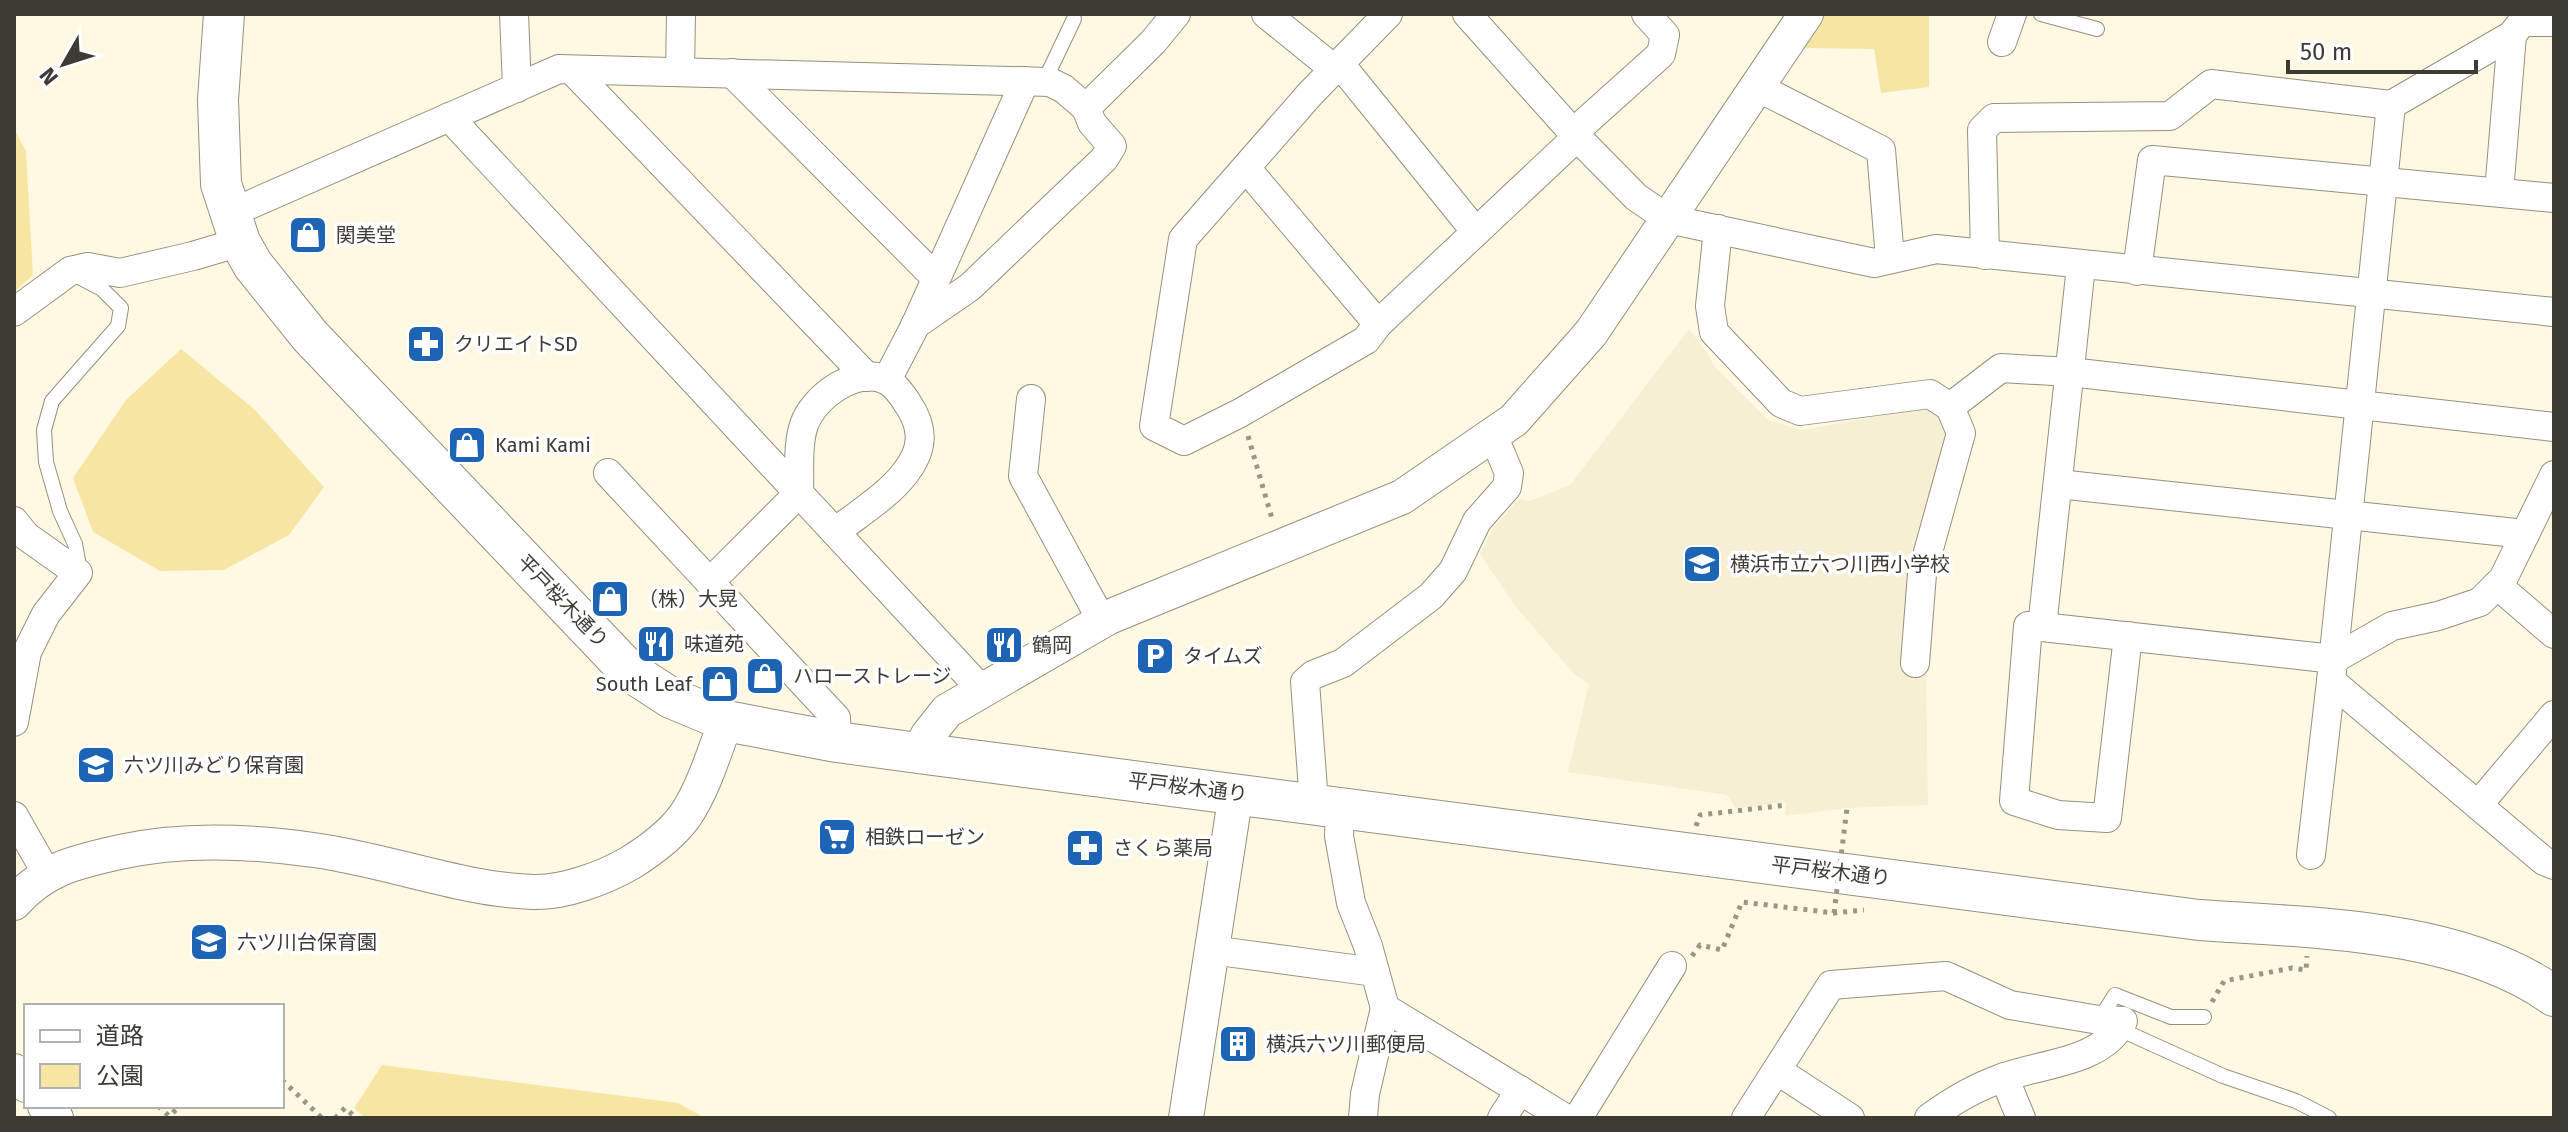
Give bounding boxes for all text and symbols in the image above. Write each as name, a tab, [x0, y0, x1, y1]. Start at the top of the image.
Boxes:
north arrow	[24, 24, 104, 104]
scale bar	[2288, 24, 2476, 74]
text: 50 m	[2300, 38, 2352, 66]
text: N	[34, 62, 64, 90]
shop icon: 関美堂	[287, 214, 329, 256]
place label: 関美堂	[336, 223, 396, 247]
pharmacy icon: クリエイトSD	[405, 323, 447, 365]
place label: クリエイトSD	[454, 332, 578, 356]
shop icon: Kami Kami	[446, 424, 488, 466]
place label: Kami Kami	[495, 433, 591, 457]
school or university icon: 横浜市立六つ川西小学校	[1681, 543, 1723, 585]
street label: 平戸桜木通り	[513, 550, 613, 652]
place label: 横浜市立六つ川西小学校	[1730, 552, 1950, 576]
shop icon: （株）大晃	[589, 578, 631, 620]
place label: （株）大晃	[638, 587, 738, 611]
restaurant icon: 味道苑	[635, 623, 677, 665]
restaurant icon: 鶴岡	[983, 624, 1025, 666]
place label: 味道苑	[684, 632, 744, 656]
place label: 鶴岡	[1032, 633, 1072, 657]
parking icon: タイムズ	[1134, 635, 1176, 677]
place label: タイムズ	[1183, 644, 1263, 668]
shop icon: ハローストレージ	[744, 655, 786, 697]
shop icon: South Leaf	[699, 663, 741, 705]
place label: ハローストレージ	[793, 664, 952, 688]
place label: South Leaf	[596, 672, 693, 696]
school or university icon: 六ツ川みどり保育園	[75, 744, 117, 786]
place label: 六ツ川みどり保育園	[124, 753, 304, 777]
street label: 平戸桜木通り	[1127, 768, 1249, 806]
supermarket icon: 相鉄ローゼン	[816, 816, 858, 858]
place label: 相鉄ローゼン	[865, 825, 985, 849]
pharmacy icon: さくら薬局	[1064, 827, 1106, 869]
place label: さくら薬局	[1113, 836, 1213, 860]
street label: 平戸桜木通り	[1770, 852, 1892, 890]
school or university icon: 六ツ川台保育園	[188, 921, 230, 963]
place label: 六ツ川台保育園	[237, 930, 377, 954]
legend	[24, 1004, 284, 1108]
text: 道路	[96, 1022, 144, 1050]
building icon: 横浜六ツ川郵便局	[1217, 1023, 1259, 1065]
place label: 横浜六ツ川郵便局	[1266, 1032, 1426, 1056]
text: 公園	[96, 1062, 144, 1090]

